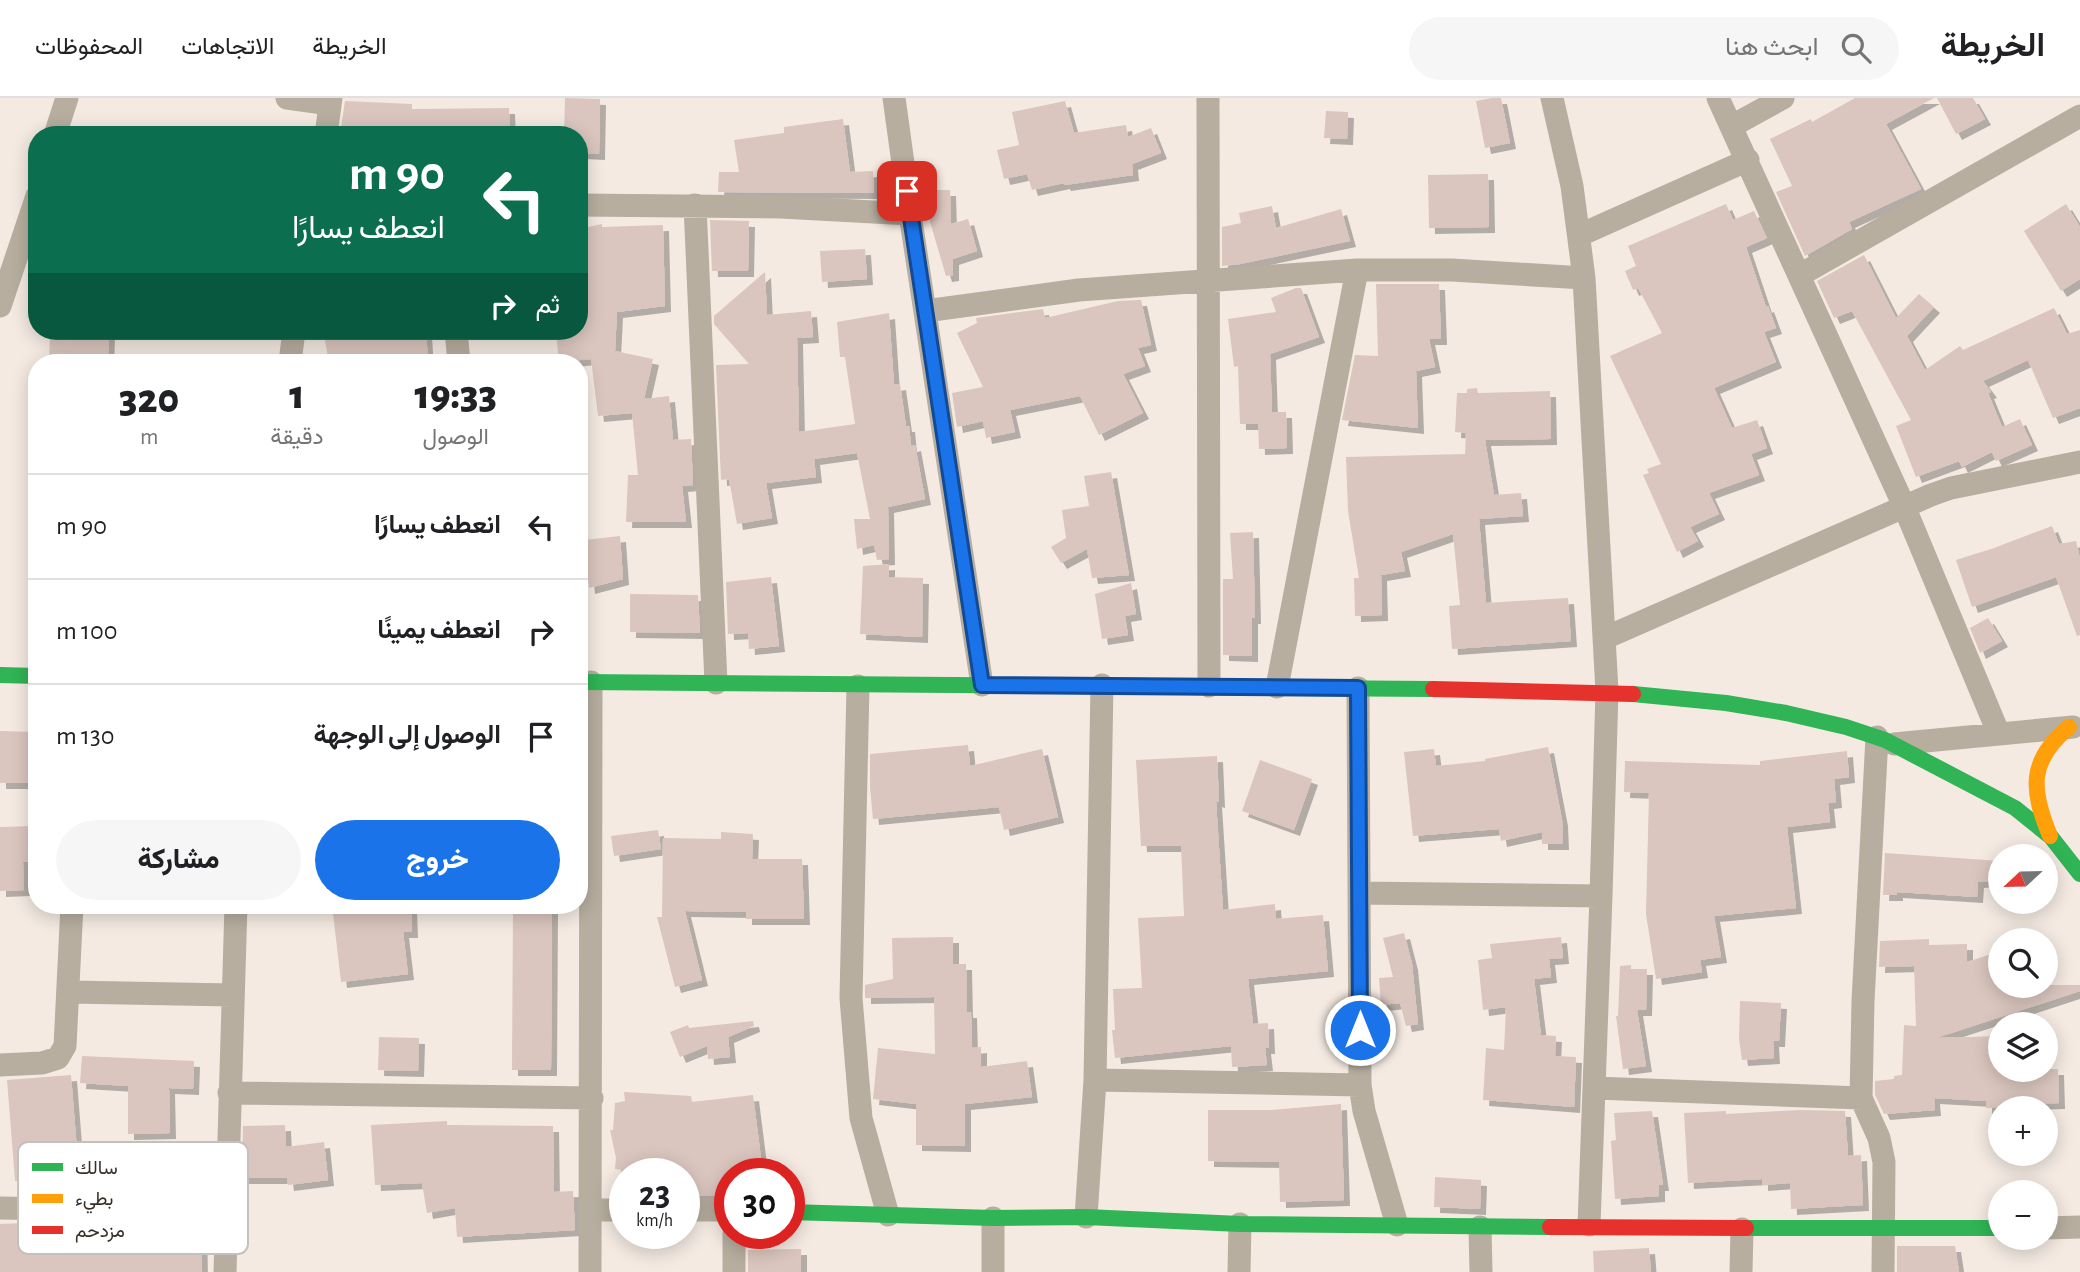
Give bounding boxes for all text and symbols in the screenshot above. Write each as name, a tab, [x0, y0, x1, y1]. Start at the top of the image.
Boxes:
search box	[1409, 17, 1899, 80]
icon: search	[1837, 29, 1875, 67]
text: الخريطة	[1941, 30, 2045, 63]
text: ابحث هنا	[1725, 34, 1819, 60]
text: المحفوظات	[35, 35, 143, 59]
text: الاتجاهات	[181, 35, 274, 59]
text: الخريطة	[312, 35, 387, 59]
text: 90 m	[349, 150, 445, 199]
icon: left	[469, 154, 560, 245]
pin	[877, 161, 937, 221]
icon: arrive	[888, 172, 926, 210]
text: انعطف يسارًا	[292, 212, 445, 244]
icon: right	[484, 287, 522, 325]
text: ثم	[536, 292, 560, 318]
text: 1	[289, 374, 305, 416]
text: 19:33	[415, 374, 497, 416]
text: 320	[119, 378, 179, 420]
text: m	[140, 426, 158, 449]
text: دقيقة	[270, 426, 324, 449]
text: الوصول	[423, 426, 489, 449]
icon: left	[522, 508, 560, 546]
text: انعطف يسارًا	[374, 512, 501, 538]
text: 90 m	[56, 513, 107, 539]
icon: right	[522, 613, 560, 651]
text: انعطف يمينًا	[377, 617, 501, 643]
text: 100 m	[56, 618, 118, 644]
icon: arrive	[522, 718, 560, 756]
text: الوصول إلى الوجهة	[313, 722, 501, 748]
text: 130 m	[56, 723, 115, 749]
button: مشاركة	[56, 820, 301, 900]
button: خروج	[315, 820, 560, 900]
north arrow	[1988, 844, 2058, 914]
map controls	[1988, 844, 2058, 1250]
button: search	[1988, 928, 2058, 998]
position arrow	[1323, 993, 1397, 1067]
button: layers	[1988, 1012, 2058, 1082]
button: +	[1988, 1096, 2058, 1166]
legend	[18, 1142, 248, 1254]
speed limit sign: 30	[714, 1158, 805, 1249]
text: سالك	[75, 1159, 118, 1178]
text: 23	[639, 1177, 670, 1212]
button: −	[1988, 1180, 2058, 1250]
text: بطيء	[75, 1190, 113, 1214]
text: km/h	[636, 1212, 673, 1230]
text: مزدحم	[75, 1222, 125, 1243]

